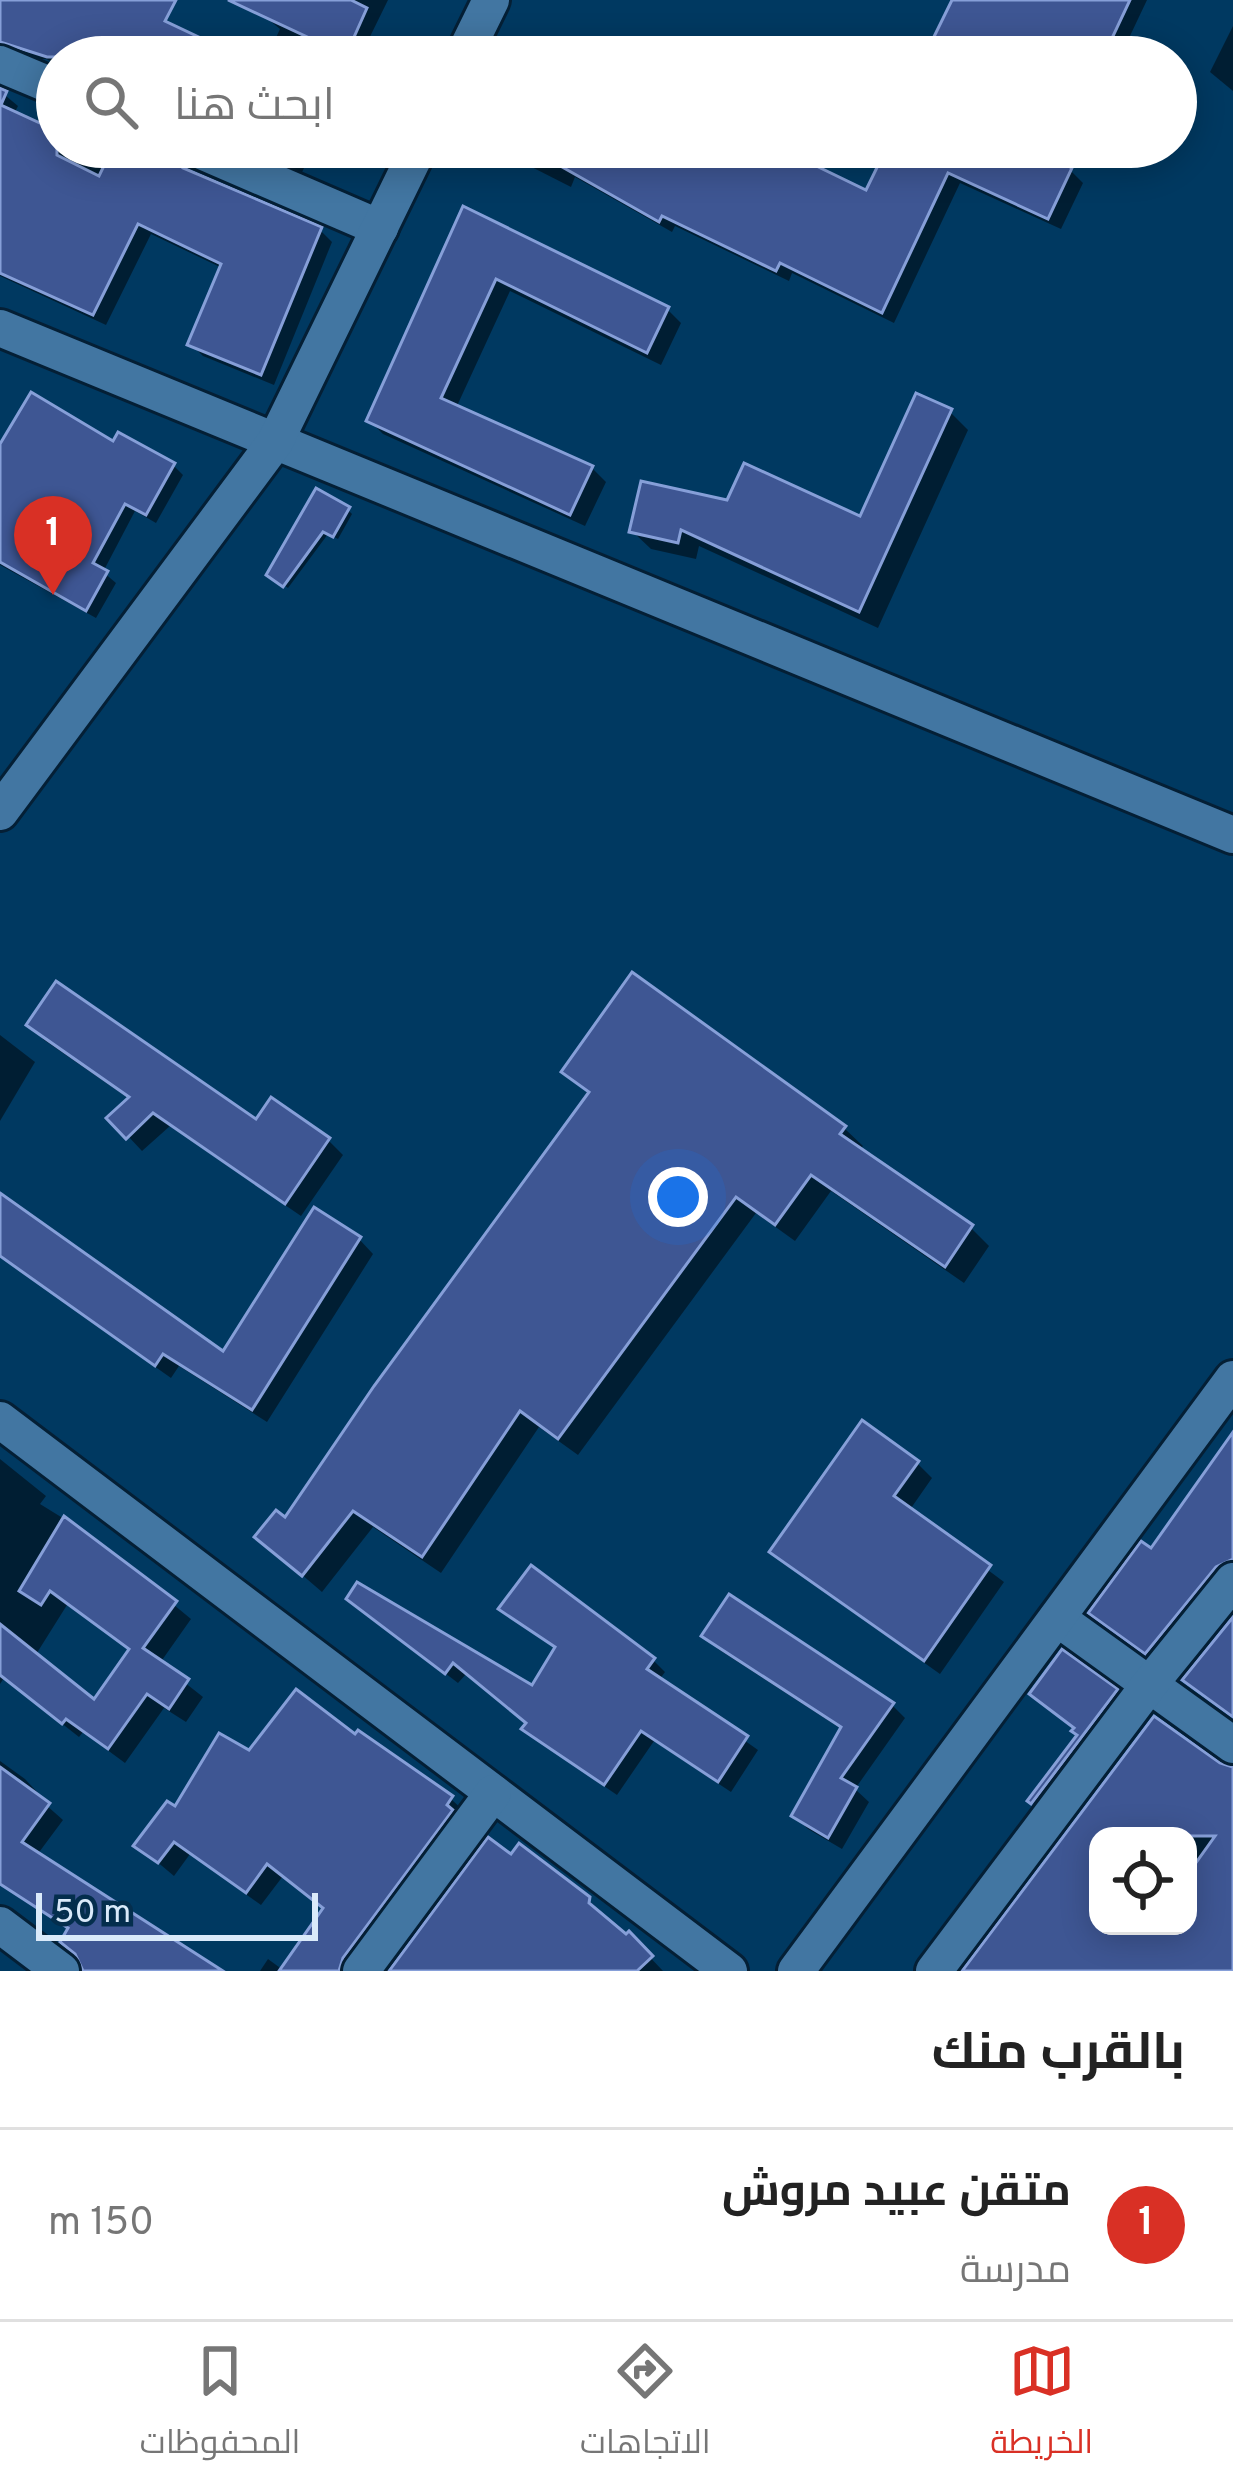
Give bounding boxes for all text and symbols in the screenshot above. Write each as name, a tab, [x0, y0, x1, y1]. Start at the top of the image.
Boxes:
search box	[36, 36, 1197, 168]
icon: search	[78, 69, 144, 135]
text: ابحث هنا	[174, 79, 335, 136]
pin: 1	[14, 496, 92, 595]
your location	[648, 1167, 708, 1227]
map controls	[1089, 1827, 1197, 1935]
button: locate	[1089, 1827, 1197, 1935]
scale bar	[36, 1887, 318, 1940]
text: 50 m	[54, 1893, 131, 1935]
text: بالقرب منك	[932, 2023, 1185, 2088]
text: متقن عبيد مروش	[722, 2165, 1071, 2222]
text: 150 m	[48, 2200, 154, 2249]
text: 1	[1138, 2200, 1154, 2249]
text: مدرسة	[960, 2248, 1071, 2297]
tab: المحفوظات	[140, 2338, 300, 2472]
tab: الاتجاهات	[580, 2338, 711, 2472]
tab: الخريطة	[990, 2338, 1093, 2472]

